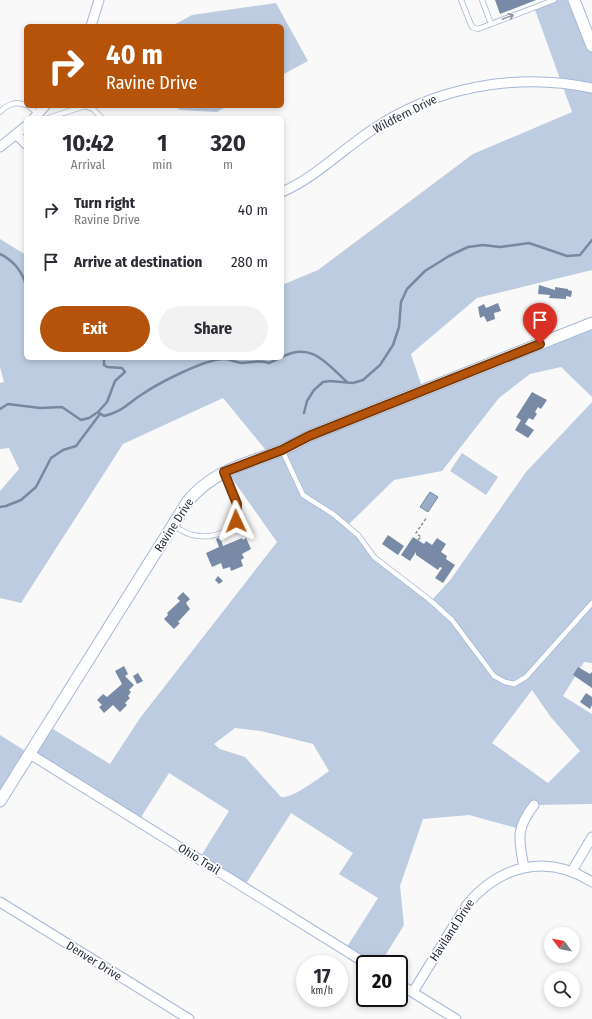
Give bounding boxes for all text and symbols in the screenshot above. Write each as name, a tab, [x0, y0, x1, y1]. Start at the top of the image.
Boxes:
one-way arrow	[501, 13, 513, 21]
text: 40 m	[106, 38, 163, 71]
icon: right	[40, 40, 92, 92]
text: Ravine Drive	[106, 72, 197, 94]
street label: Wildfern Drive	[371, 92, 439, 136]
text: 10:42	[62, 129, 114, 157]
text: 1	[157, 129, 167, 157]
text: 320	[210, 129, 246, 157]
text: Arrival	[71, 157, 105, 172]
text: min	[152, 157, 172, 172]
text: m	[223, 157, 233, 172]
text: Turn right	[74, 194, 135, 212]
icon: right	[40, 199, 62, 221]
text: 40 m	[238, 201, 268, 219]
text: Ravine Drive	[74, 212, 140, 227]
icon: arrive	[40, 251, 62, 273]
text: Arrive at destination	[74, 253, 202, 271]
text: 280 m	[231, 253, 268, 271]
pin	[523, 303, 557, 344]
button: Exit	[40, 306, 150, 352]
button: Share	[158, 306, 268, 352]
icon: arrive	[529, 309, 551, 331]
street label: Ravine Drive	[152, 496, 197, 554]
position arrow	[215, 500, 257, 542]
street label: Ohio Trail	[175, 841, 223, 877]
street label: Haviland Drive	[427, 896, 477, 964]
north arrow	[544, 927, 580, 963]
map controls	[544, 927, 580, 1007]
street label: Denver Drive	[64, 938, 124, 984]
speed limit sign: 20	[356, 955, 408, 1007]
text: 17	[314, 964, 330, 988]
button: search	[544, 971, 580, 1007]
text: km/h	[311, 985, 333, 997]

